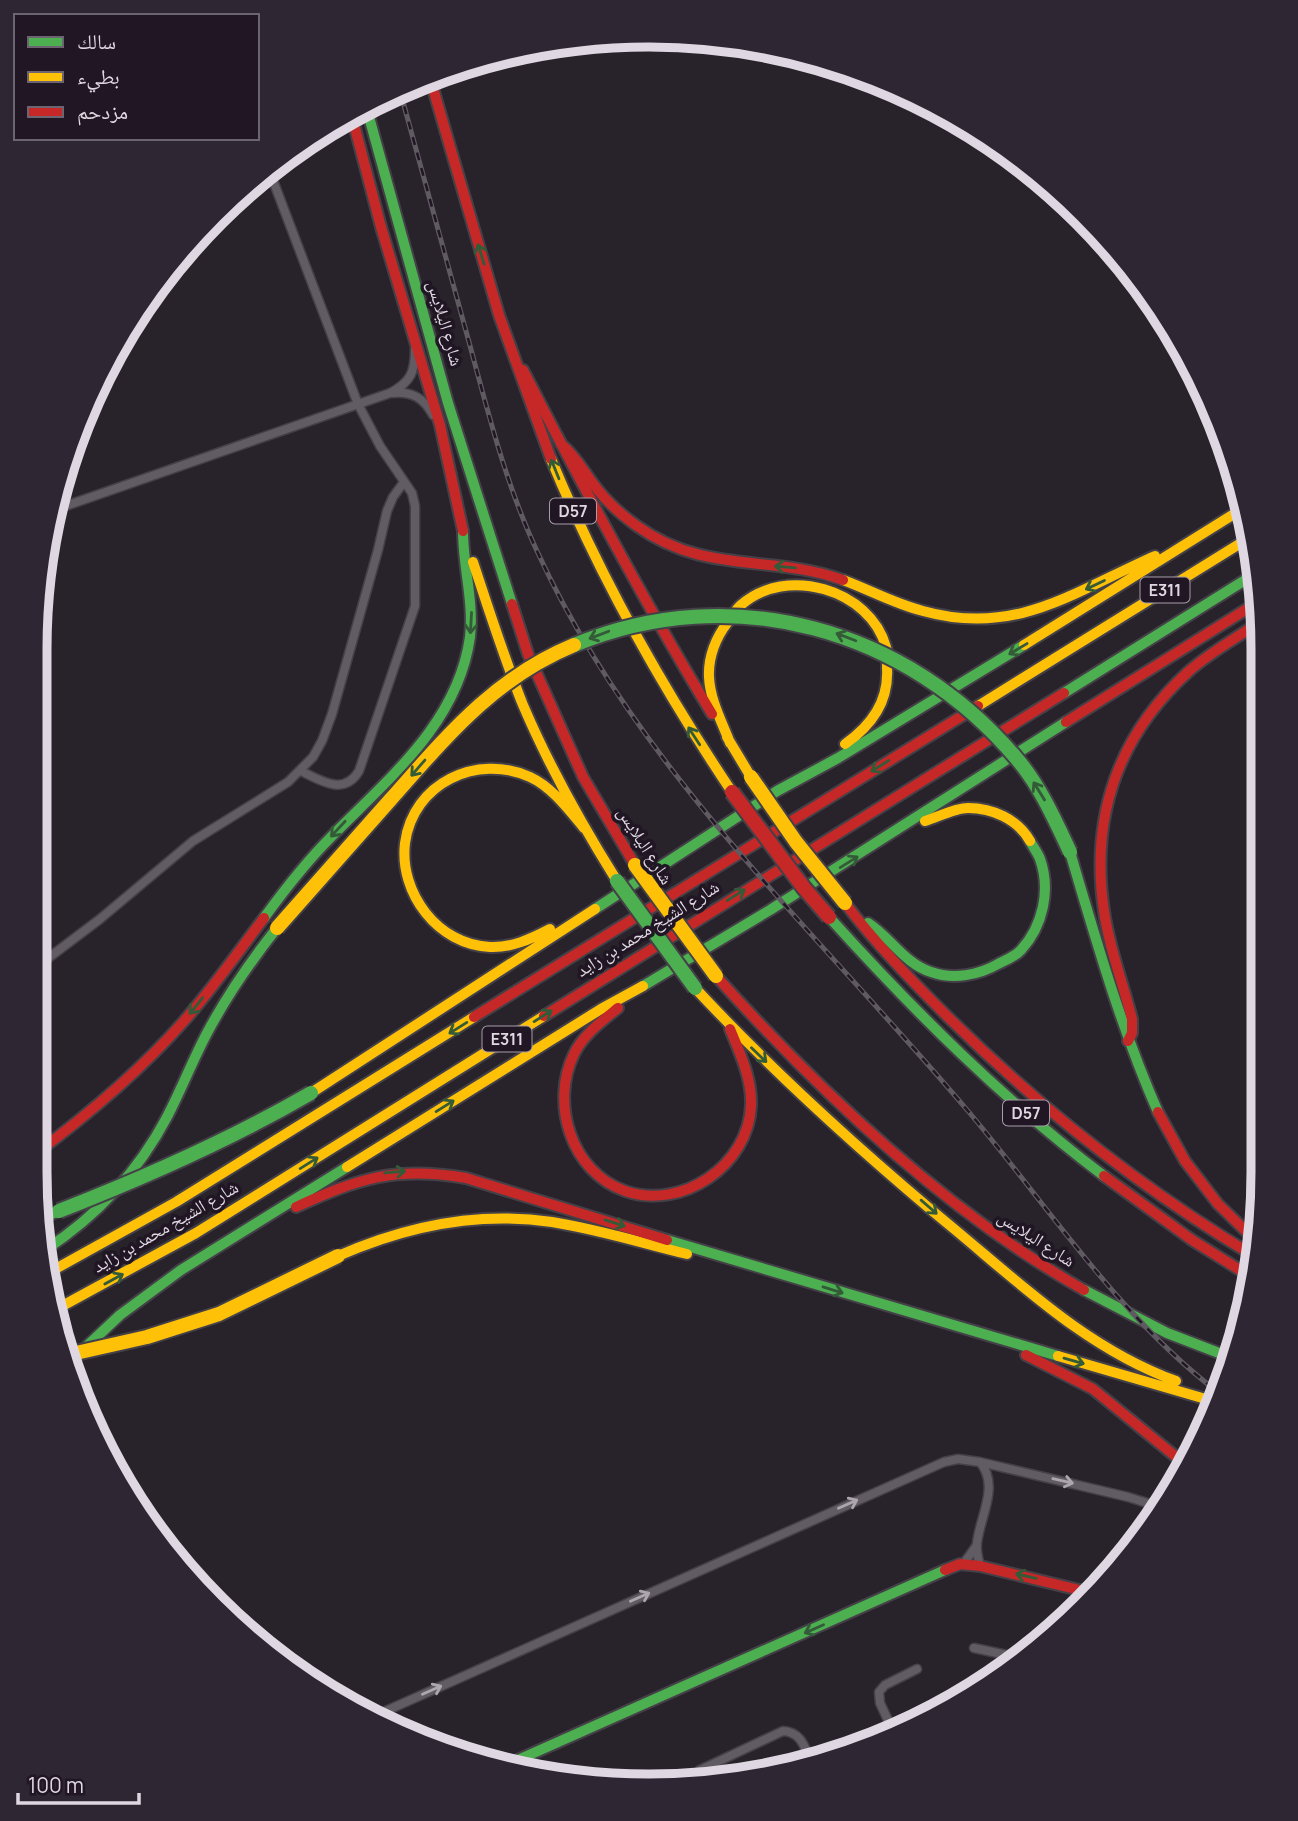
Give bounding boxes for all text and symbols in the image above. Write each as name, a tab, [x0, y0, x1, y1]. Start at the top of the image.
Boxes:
legend	[14, 14, 259, 140]
text: سالك	[77, 27, 116, 55]
text: بطيء	[77, 62, 120, 93]
text: مزدحم	[77, 97, 128, 126]
one-way arrow	[474, 243, 487, 265]
street label: شارع اليلايس	[422, 277, 470, 369]
one-way arrow	[548, 459, 561, 480]
road number: D57	[550, 498, 596, 524]
one-way arrow	[774, 560, 797, 573]
road number: E311	[1140, 578, 1190, 603]
one-way arrow	[1085, 579, 1106, 593]
one-way arrow	[464, 611, 477, 634]
one-way arrow	[589, 630, 610, 643]
one-way arrow	[836, 630, 858, 642]
one-way arrow	[1009, 642, 1029, 656]
one-way arrow	[686, 727, 701, 746]
one-way arrow	[410, 759, 426, 777]
one-way arrow	[870, 759, 890, 773]
one-way arrow	[1032, 782, 1046, 802]
street label: شارع اليلايس	[613, 801, 679, 889]
one-way arrow	[330, 820, 346, 838]
one-way arrow	[839, 854, 859, 868]
street label: شارع الشيخ محمد بن زايد	[571, 874, 724, 983]
one-way arrow	[726, 888, 745, 903]
one-way arrow	[188, 997, 204, 1015]
one-way arrow	[533, 1008, 553, 1022]
one-way arrow	[448, 1022, 468, 1036]
road number: E311	[482, 1026, 532, 1051]
one-way arrow	[751, 1047, 768, 1064]
one-way arrow	[434, 1099, 454, 1113]
road number: D57	[1003, 1100, 1049, 1126]
one-way arrow	[299, 1155, 318, 1170]
one-way arrow	[383, 1165, 406, 1178]
street label: شارع الشيخ محمد بن زايد	[88, 1174, 243, 1278]
one-way arrow	[920, 1199, 938, 1215]
street label: شارع اليلايس	[994, 1204, 1080, 1272]
one-way arrow	[604, 1218, 626, 1231]
one-way arrow	[103, 1272, 123, 1286]
one-way arrow	[821, 1284, 843, 1297]
one-way arrow	[1063, 1355, 1085, 1368]
one-way arrow	[1052, 1475, 1074, 1488]
one-way arrow	[836, 1497, 858, 1510]
one-way arrow	[1015, 1569, 1038, 1583]
one-way arrow	[629, 1590, 650, 1603]
one-way arrow	[804, 1623, 825, 1636]
one-way arrow	[421, 1683, 442, 1696]
scale bar	[18, 1762, 138, 1806]
text: 100 m	[28, 1771, 84, 1799]

